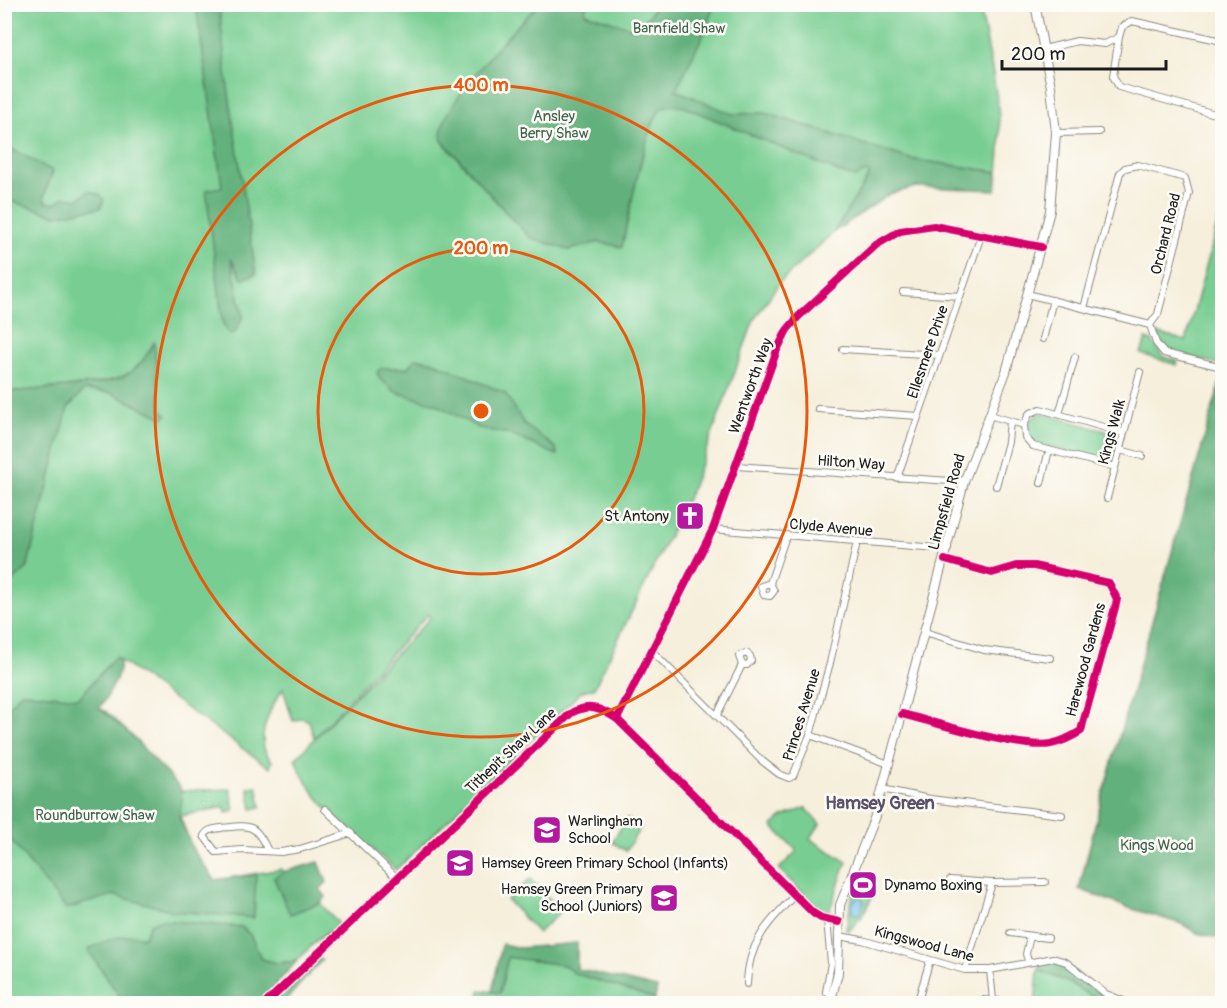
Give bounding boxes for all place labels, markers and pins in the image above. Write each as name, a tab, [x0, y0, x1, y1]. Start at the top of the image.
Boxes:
centre of rings	[471, 401, 491, 421]
church icon: St Antony	[674, 500, 706, 532]
place label: St Antony	[604, 507, 670, 526]
place label: Warlingham School	[568, 812, 643, 848]
school or university icon: Warlingham School	[531, 814, 563, 846]
school or university icon: Hamsey Green Primary School (Infants)	[444, 847, 476, 879]
place label: Hamsey Green Primary School (Infants)	[481, 854, 729, 873]
sports icon: Dynamo Boxing	[847, 869, 879, 901]
place label: Dynamo Boxing	[884, 876, 982, 895]
place label: Hamsey Green Primary School (Juniors)	[501, 880, 644, 916]
school or university icon: Hamsey Green Primary School (Juniors)	[648, 882, 680, 914]

